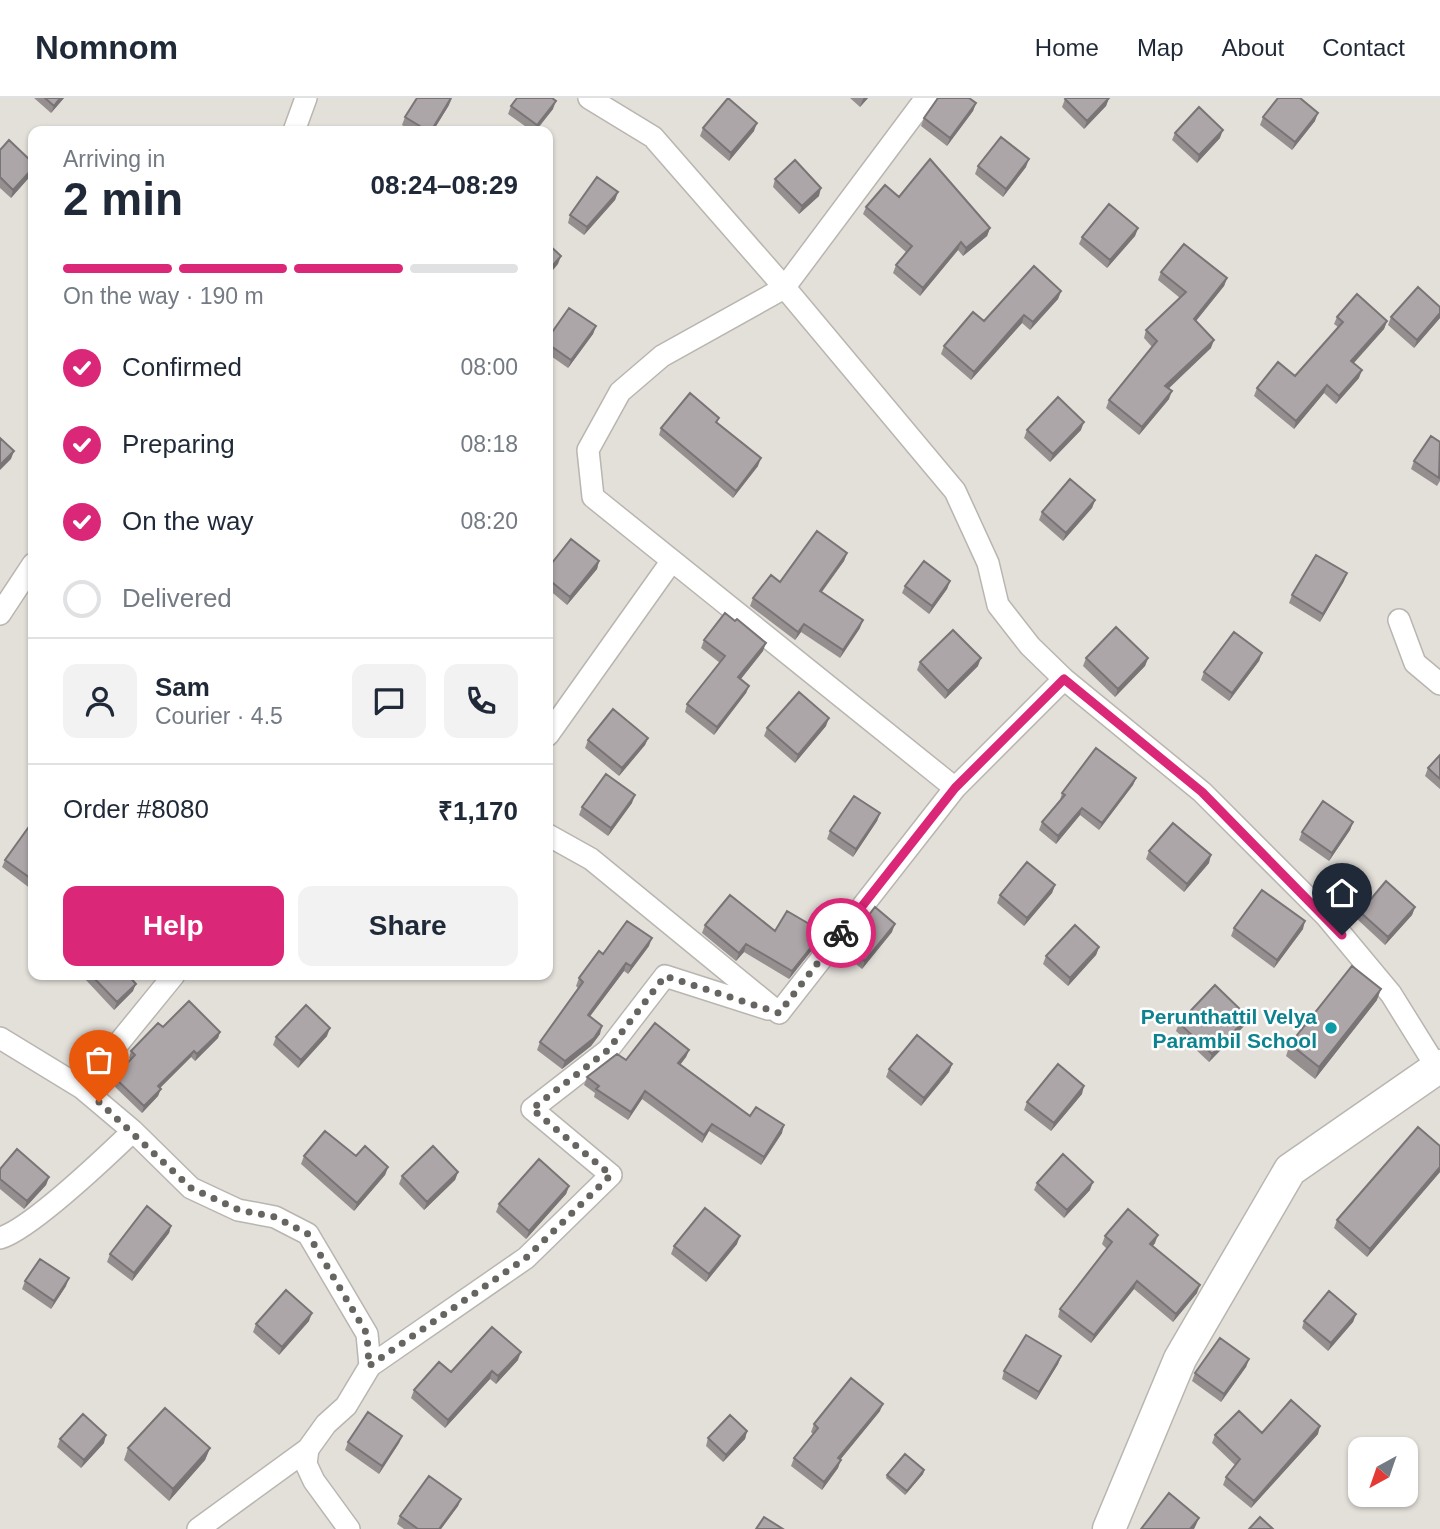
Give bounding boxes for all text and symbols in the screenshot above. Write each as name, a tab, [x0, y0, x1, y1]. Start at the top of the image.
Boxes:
text: Nomnom	[35, 29, 178, 66]
text: Home	[1035, 34, 1099, 61]
text: Map	[1137, 34, 1184, 61]
text: About	[1222, 34, 1284, 61]
text: Contact	[1322, 34, 1405, 61]
text: Arriving in	[63, 146, 165, 172]
text: 08:24–08:29	[371, 170, 518, 200]
text: 2 min	[63, 173, 183, 225]
text: On the way · 190 m	[63, 283, 264, 309]
icon: check	[63, 349, 101, 387]
text: Confirmed	[122, 352, 242, 382]
text: 08:00	[460, 354, 518, 380]
icon: check	[63, 426, 101, 464]
text: Preparing	[122, 429, 235, 459]
text: 08:18	[460, 431, 518, 457]
icon: check	[63, 503, 101, 541]
text: On the way	[122, 506, 254, 536]
text: 08:20	[460, 508, 518, 534]
text: Delivered	[122, 583, 232, 613]
button: person	[63, 664, 137, 738]
button: chat	[352, 664, 426, 738]
button: phone	[444, 664, 518, 738]
text: Sam	[155, 672, 210, 702]
text: Courier · 4.5	[155, 703, 283, 729]
text: Order #8080	[63, 794, 209, 824]
text: ₹1,170	[438, 796, 518, 826]
pin	[1312, 863, 1372, 935]
icon: home	[1323, 874, 1361, 912]
button: Help	[63, 886, 284, 966]
button: Share	[298, 886, 518, 966]
courier	[806, 898, 876, 968]
icon: bike	[822, 914, 860, 952]
place label: Perunthattil Velya Parambil School	[1141, 1005, 1317, 1052]
marker: Perunthattil Velya Parambil School	[1323, 1020, 1339, 1036]
pin	[69, 1030, 129, 1102]
icon: bag	[80, 1041, 118, 1079]
north arrow	[1348, 1437, 1418, 1507]
map controls	[1348, 1437, 1418, 1507]

